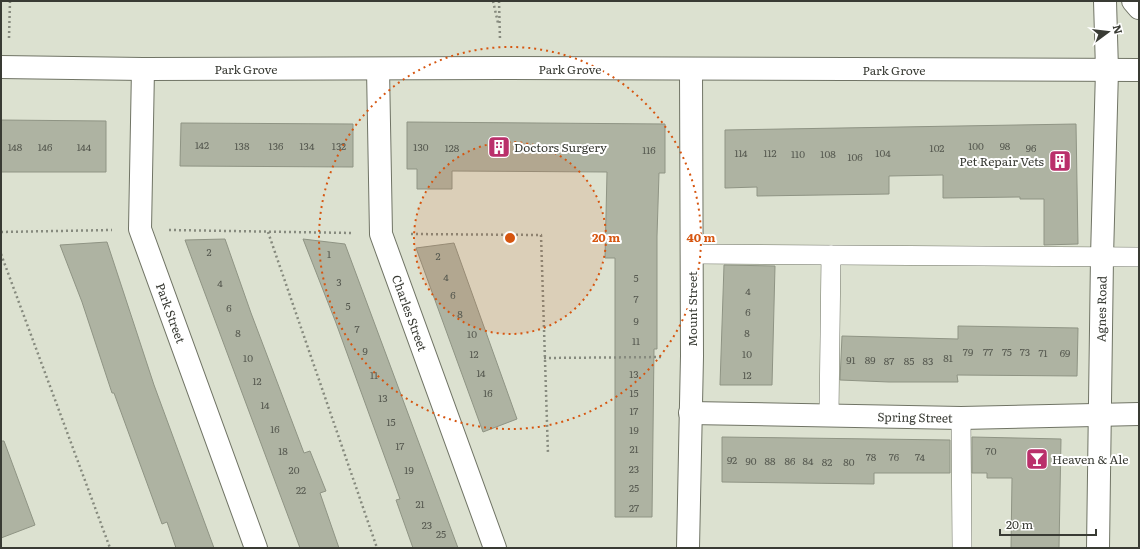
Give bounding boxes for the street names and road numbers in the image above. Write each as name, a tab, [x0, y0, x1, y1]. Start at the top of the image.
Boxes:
street label: Park Grove	[214, 60, 278, 78]
street label: Park Grove	[538, 60, 602, 78]
street label: Park Grove	[862, 61, 926, 79]
street label: Mount Street	[683, 271, 701, 347]
street label: Charles Street	[388, 272, 432, 354]
street label: Agnes Road	[1091, 275, 1111, 342]
street label: Park Street	[152, 280, 190, 346]
street label: Spring Street	[877, 407, 953, 427]

